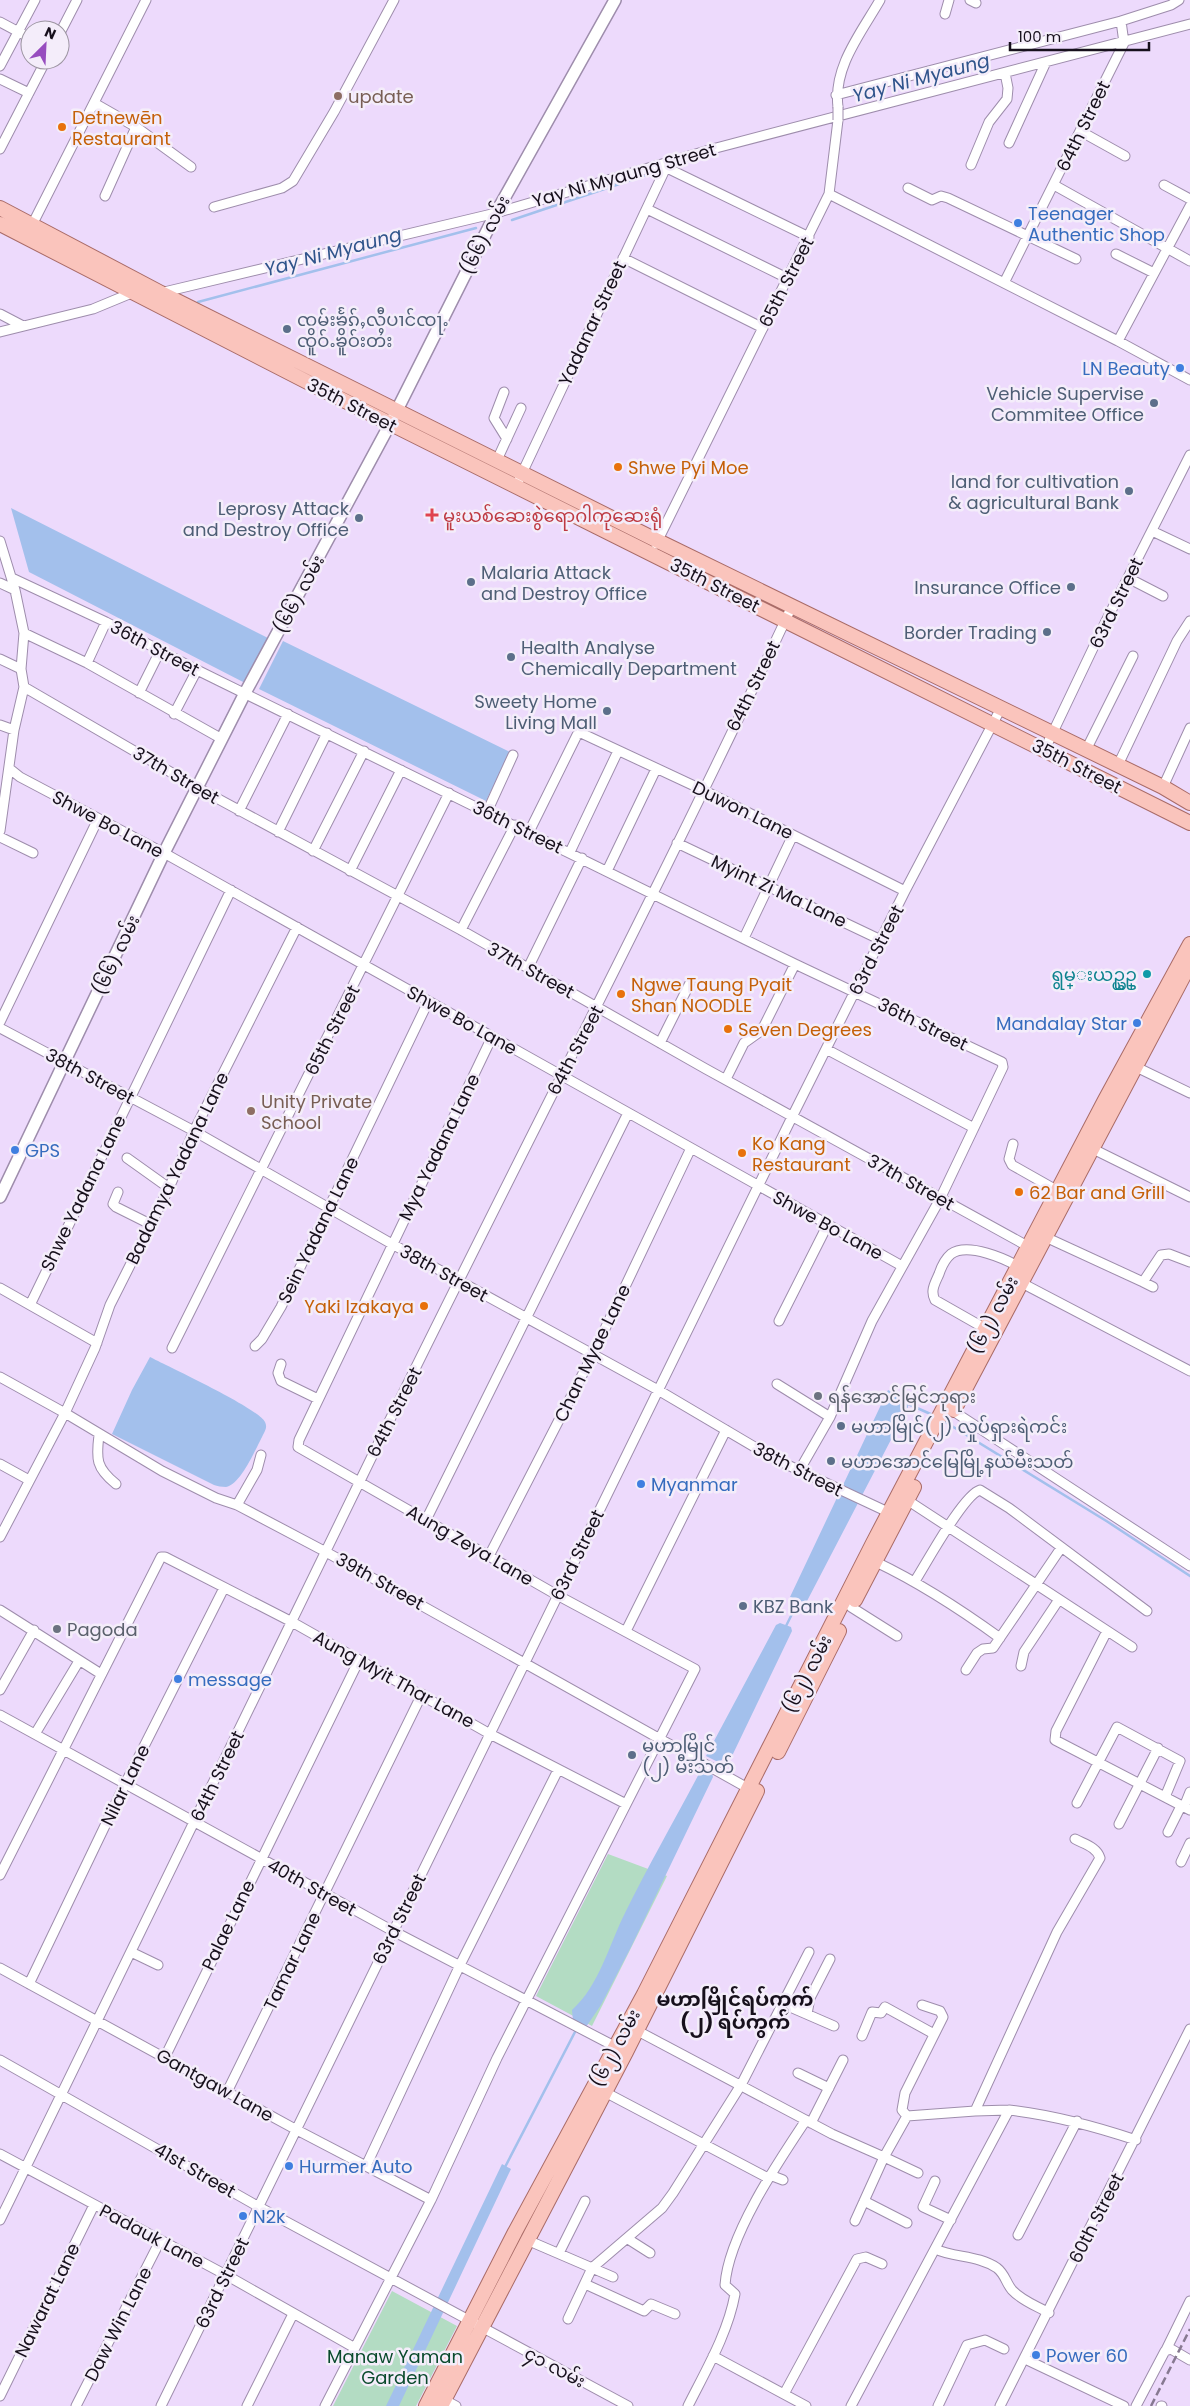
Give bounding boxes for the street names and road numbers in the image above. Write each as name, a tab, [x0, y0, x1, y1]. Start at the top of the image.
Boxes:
street label: 64th Street	[1050, 76, 1116, 176]
street label: Yay Ni Myaung Street	[529, 137, 719, 213]
street label: (၆၆) လမ်း	[454, 191, 516, 279]
street label: 65th Street	[753, 233, 819, 331]
street label: Yadanar Street	[552, 257, 632, 389]
street label: 35th Street	[303, 372, 401, 438]
street label: (၆၆) လမ်း	[268, 550, 330, 638]
street label: 35th Street	[666, 552, 764, 618]
street label: 63rd Street	[1083, 553, 1149, 653]
street label: 36th Street	[106, 614, 204, 682]
street label: 64th Street	[720, 636, 786, 736]
street label: 35th Street	[1028, 733, 1126, 799]
street label: 37th Street	[128, 740, 224, 810]
street label: Duwon Lane	[688, 775, 798, 845]
street label: Shwe Bo Lane	[48, 784, 168, 864]
street label: 36th Street	[469, 794, 567, 860]
street label: Myint Zi Ma Lane	[707, 849, 851, 933]
street label: 63rd Street	[843, 900, 909, 1000]
street label: (၆၆) လမ်း	[87, 911, 145, 999]
street label: 37th Street	[483, 936, 579, 1004]
street label: Shwe Bo Lane	[402, 979, 522, 1061]
street label: 65th Street	[299, 981, 365, 1079]
street label: 36th Street	[874, 991, 972, 1057]
street label: 64th Street	[541, 1001, 609, 1099]
street label: 38th Street	[41, 1042, 139, 1110]
street label: Badamya Yadana Lane	[119, 1068, 235, 1268]
street label: Mya Yadana Lane	[393, 1069, 485, 1225]
street label: Shwe Yadana Lane	[34, 1111, 132, 1275]
street label: 37th Street	[863, 1148, 959, 1216]
street label: Sein Yadana Lane	[272, 1152, 364, 1308]
street label: Shwe Bo Lane	[768, 1184, 888, 1266]
street label: 38th Street	[395, 1238, 493, 1308]
street label: (၆၂) လမ်း	[962, 1272, 1027, 1360]
street label: Chan Myae Lane	[548, 1280, 636, 1426]
street label: 64th Street	[361, 1363, 427, 1461]
street label: 38th Street	[749, 1436, 847, 1502]
street label: Aung Zeya Lane	[402, 1498, 538, 1592]
street label: 63rd Street	[544, 1505, 610, 1605]
street label: 39th Street	[331, 1546, 429, 1616]
street label: Aung Myit Thar Lane	[309, 1624, 479, 1734]
street label: (၆၂) လမ်း	[777, 1630, 840, 1719]
street label: 64th Street	[184, 1726, 250, 1826]
street label: Nilar Lane	[95, 1740, 155, 1830]
street label: 40th Street	[263, 1852, 361, 1922]
street label: 63rd Street	[366, 1869, 432, 1969]
street label: Palae Lane	[195, 1876, 261, 1974]
street label: Tamar Lane	[257, 1908, 327, 2014]
street label: (၆၂) လမ်း	[584, 2005, 649, 2093]
street label: Gantgaw Lane	[152, 2042, 278, 2128]
street label: 41st Street	[150, 2137, 240, 2203]
street label: 60th Street	[1063, 2169, 1129, 2267]
street label: Padauk Lane	[95, 2198, 209, 2274]
street label: 63rd Street	[189, 2233, 255, 2333]
street label: Nawarat Lane	[8, 2239, 86, 2361]
street label: Daw Win Lane	[78, 2262, 158, 2386]
street label: ၄၁ လမ်း	[519, 2341, 590, 2396]

